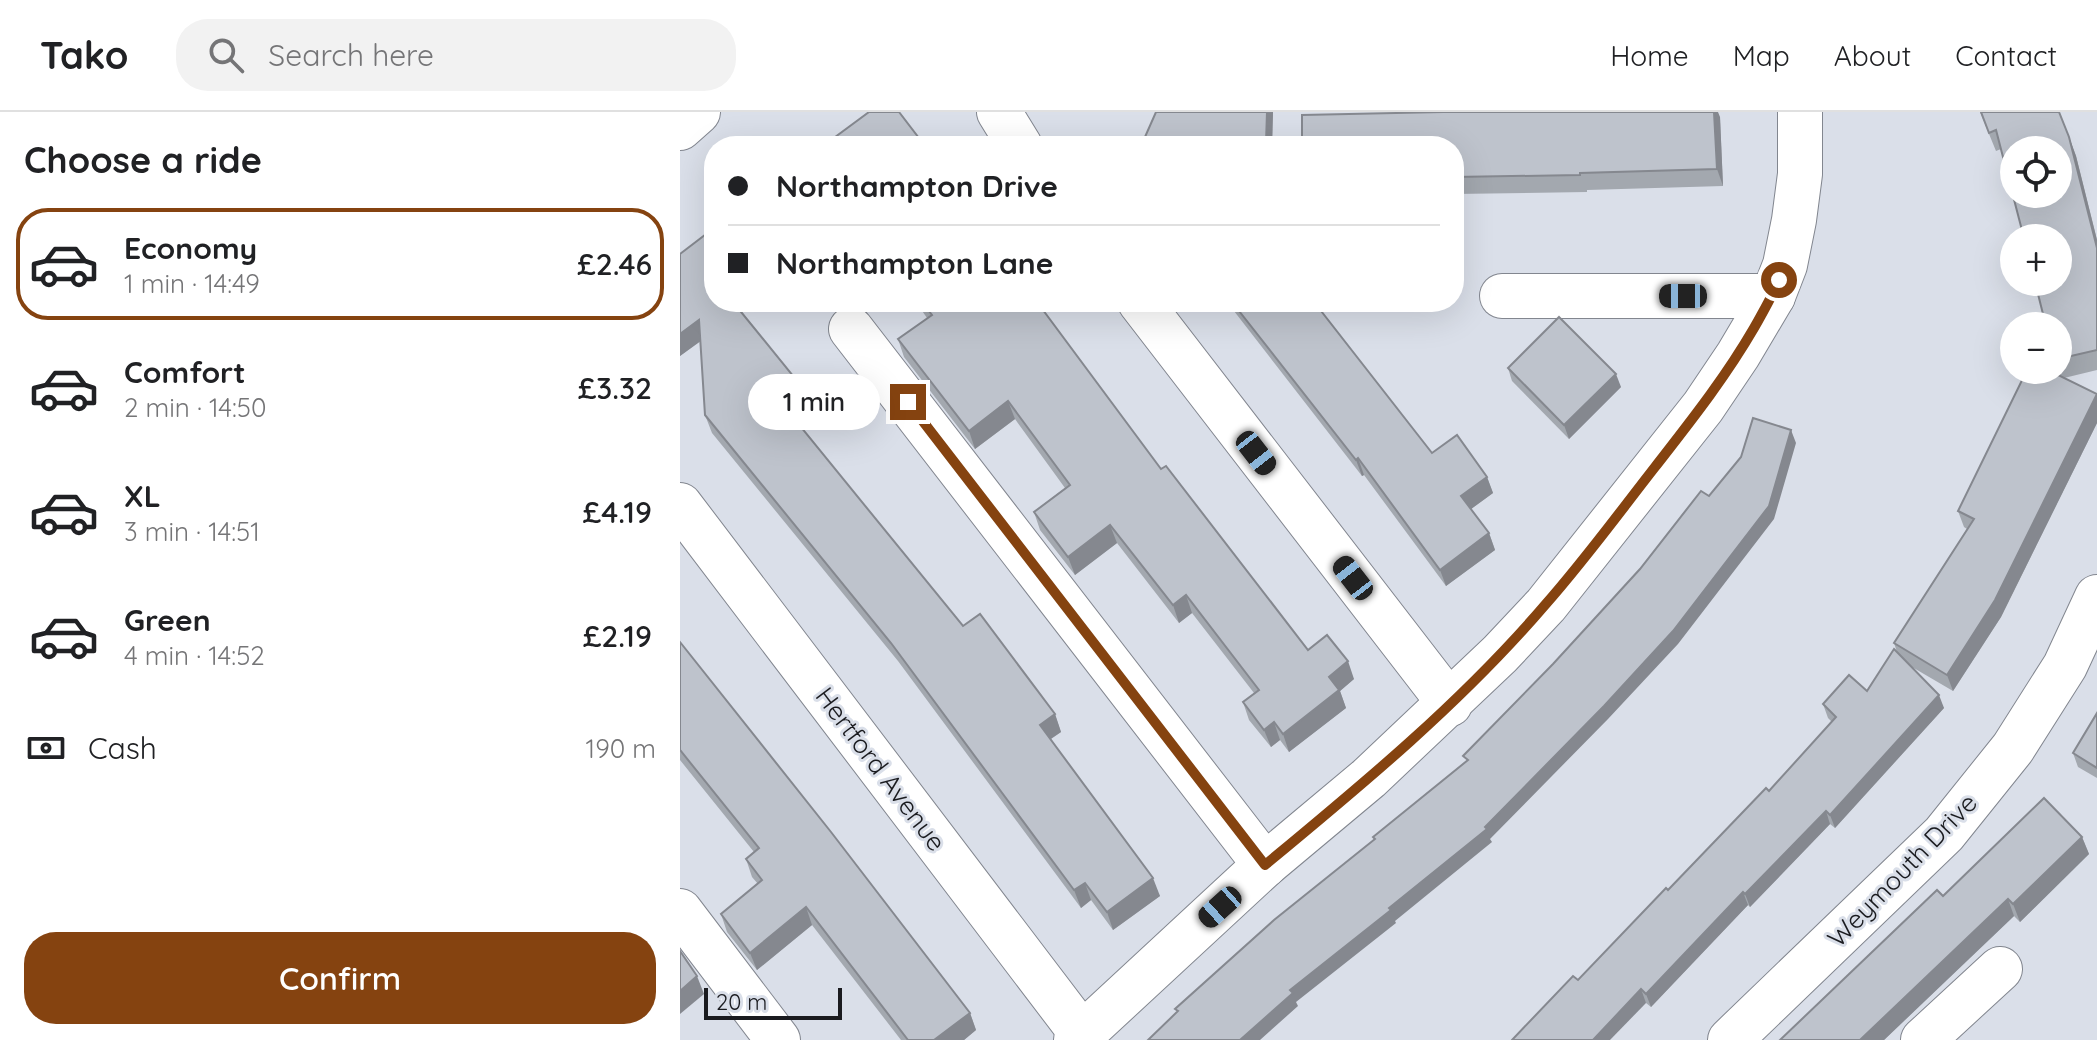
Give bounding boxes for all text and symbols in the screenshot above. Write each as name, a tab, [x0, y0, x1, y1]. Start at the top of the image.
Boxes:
search box	[176, 19, 736, 91]
text: Tako	[40, 31, 128, 79]
icon: search	[204, 33, 248, 77]
text: Search here	[268, 36, 434, 74]
text: Home	[1610, 38, 1689, 73]
text: Map	[1733, 38, 1790, 73]
text: About	[1834, 38, 1911, 73]
text: Contact	[1955, 38, 2057, 73]
map controls	[2000, 136, 2072, 384]
button: locate	[2000, 136, 2072, 208]
text: Choose a ride	[24, 137, 262, 182]
text: Northampton Drive	[776, 167, 1058, 205]
button: +	[2000, 224, 2072, 296]
icon: car	[28, 228, 100, 300]
text: Economy	[124, 229, 257, 267]
text: Northampton Lane	[776, 244, 1053, 282]
text: £2.46	[577, 245, 652, 283]
route start	[1761, 262, 1797, 298]
text: 1 min · 14:49	[124, 267, 260, 300]
car	[1659, 284, 1707, 308]
button: −	[2000, 312, 2072, 384]
icon: car	[28, 352, 100, 424]
text: Comfort	[124, 353, 245, 391]
text: £3.32	[578, 369, 652, 407]
callout: 1 min	[748, 374, 880, 430]
route end	[890, 384, 926, 420]
text: 1 min	[783, 385, 845, 418]
text: 2 min · 14:50	[124, 391, 267, 424]
car	[1232, 427, 1280, 479]
icon: car	[28, 476, 100, 548]
text: XL	[124, 477, 161, 515]
text: £4.19	[583, 493, 652, 531]
text: 3 min · 14:51	[124, 515, 260, 548]
car	[1329, 552, 1377, 604]
icon: car	[28, 600, 100, 672]
text: Green	[124, 601, 211, 639]
text: £2.19	[583, 617, 652, 655]
text: 4 min · 14:52	[124, 639, 265, 672]
street label: Hertford Avenue	[809, 680, 953, 858]
icon: cash	[24, 726, 68, 770]
text: Cash	[88, 729, 157, 767]
text: 190 m	[586, 732, 656, 765]
street label: Weymouth Drive	[1820, 786, 1984, 954]
car	[1194, 882, 1246, 932]
button: Confirm	[24, 932, 656, 1024]
scale bar	[704, 984, 842, 1020]
text: 20 m	[716, 988, 767, 1016]

